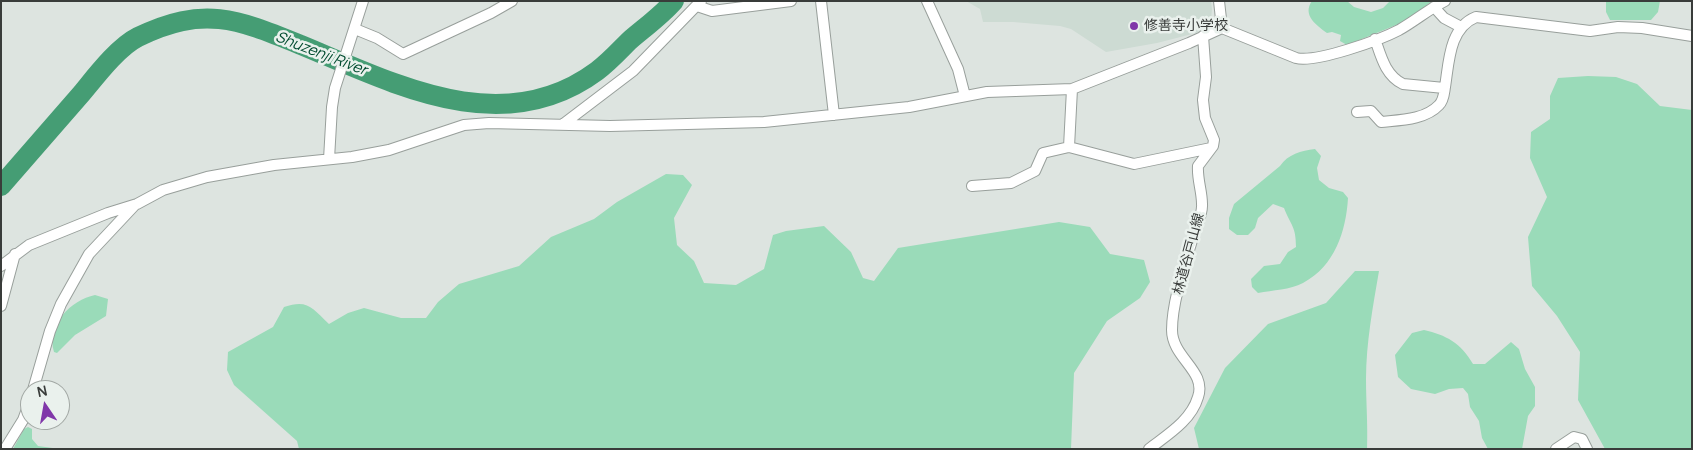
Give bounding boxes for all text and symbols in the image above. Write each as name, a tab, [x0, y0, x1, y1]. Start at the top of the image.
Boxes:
place label: 修善寺小学校	[1144, 18, 1228, 34]
marker: 修善寺小学校	[1128, 20, 1140, 32]
water label: Shuzenji River	[273, 28, 369, 80]
street label: 林道谷戸山線	[1170, 211, 1208, 297]
north arrow	[20, 380, 70, 430]
text: N	[35, 380, 49, 401]

